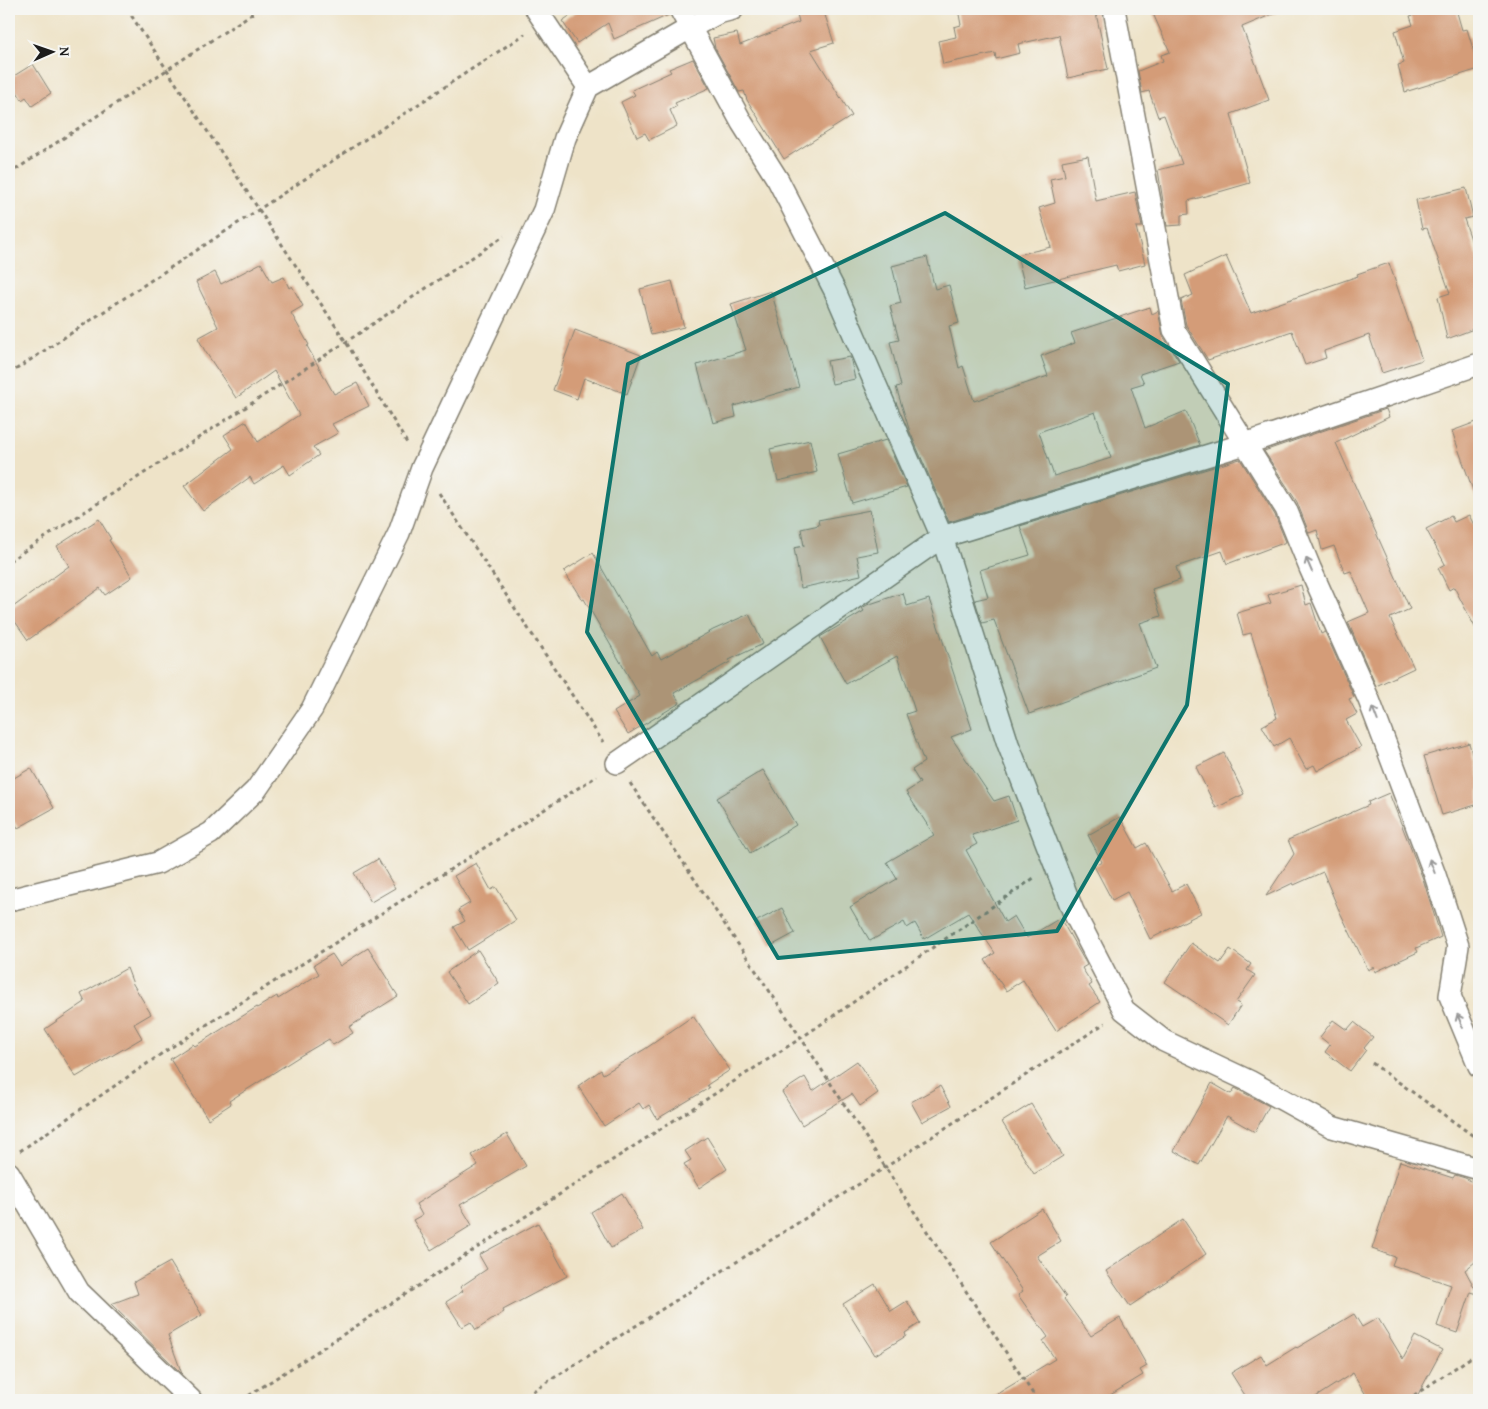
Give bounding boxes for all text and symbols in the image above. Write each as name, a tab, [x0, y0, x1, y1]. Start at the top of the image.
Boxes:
north arrow	[28, 28, 78, 78]
text: N	[55, 47, 75, 57]
one-way arrow	[1304, 558, 1314, 573]
one-way arrow	[1370, 707, 1379, 722]
one-way arrow	[1427, 859, 1436, 874]
one-way arrow	[1455, 1014, 1465, 1029]

